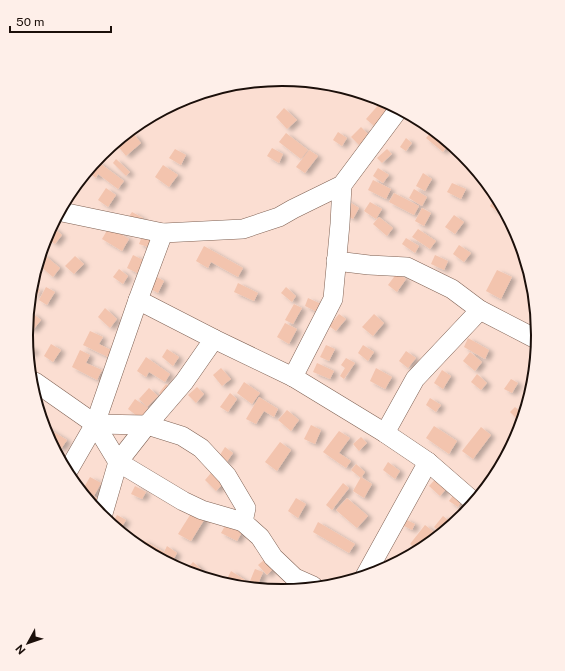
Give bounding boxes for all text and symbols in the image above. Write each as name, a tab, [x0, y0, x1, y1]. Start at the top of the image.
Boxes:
scale bar	[10, 8, 111, 34]
text: 50 m	[16, 15, 44, 29]
north arrow	[8, 623, 48, 663]
text: N	[13, 642, 28, 657]

